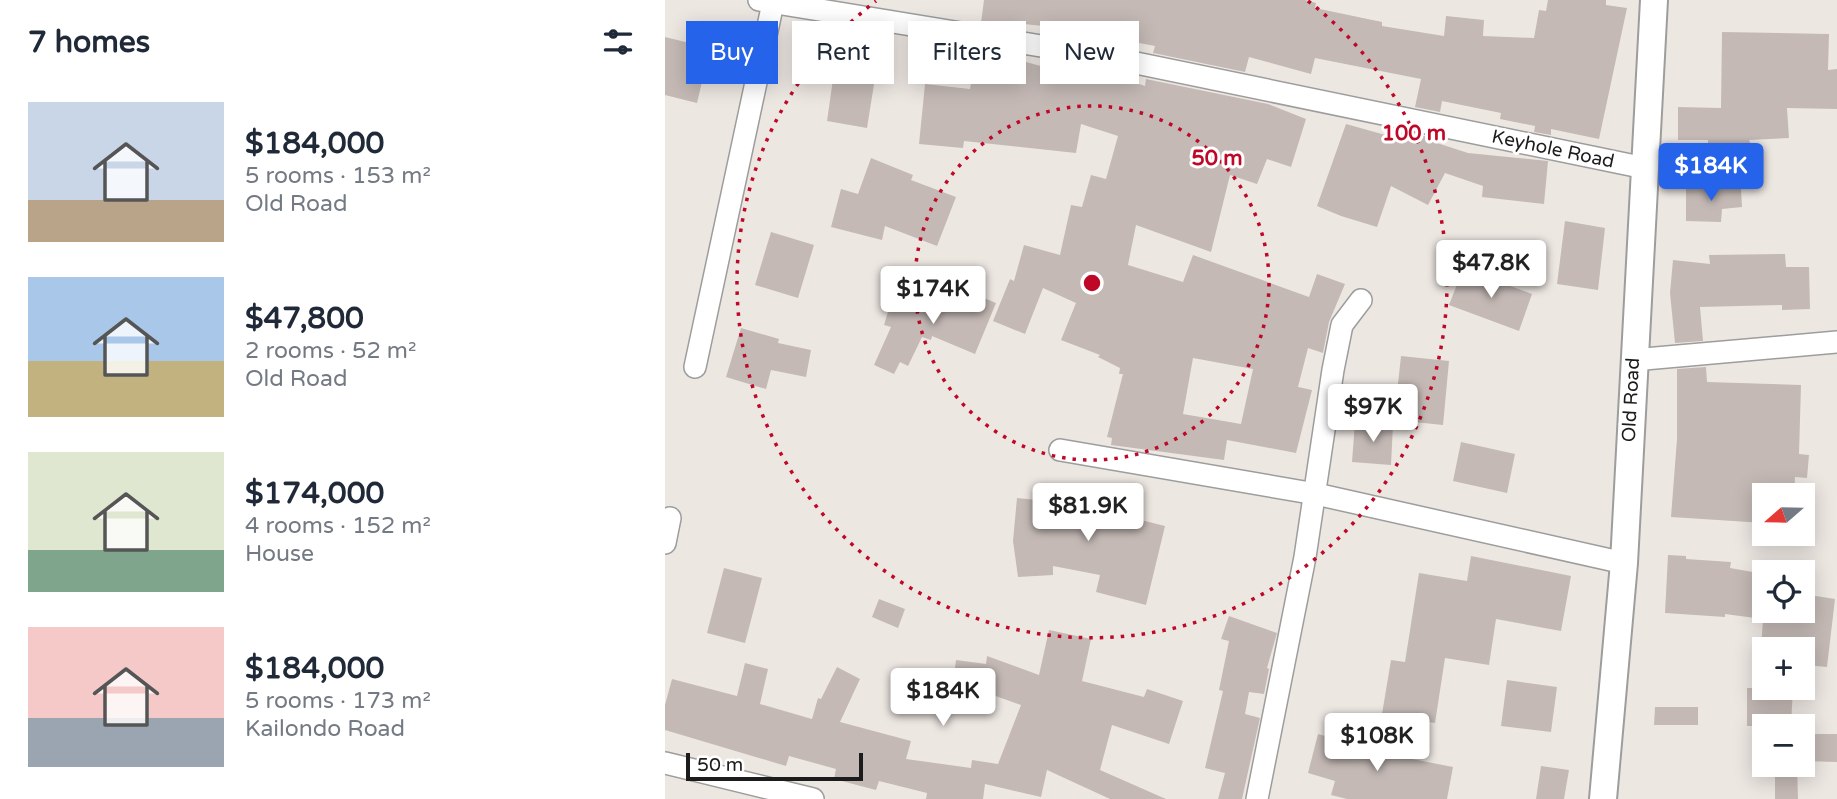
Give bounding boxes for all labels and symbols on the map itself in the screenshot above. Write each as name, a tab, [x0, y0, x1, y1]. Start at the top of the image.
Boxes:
text: 100 m	[1382, 121, 1446, 146]
street label: Keyhole Road	[1490, 125, 1616, 173]
pin: $184K	[1662, 144, 1760, 203]
text: 50 m	[1191, 146, 1243, 171]
pin: $47.8K	[1434, 240, 1548, 300]
pin: $174K	[884, 266, 982, 326]
centre of rings	[1080, 271, 1104, 295]
street label: Old Road	[1618, 357, 1644, 443]
pin: $97K	[1332, 384, 1414, 444]
north arrow	[1752, 483, 1815, 546]
pin: $81.9K	[1031, 484, 1145, 543]
pin: $184K	[894, 668, 992, 728]
pin: $108K	[1328, 714, 1426, 773]
scale bar	[686, 750, 863, 782]

